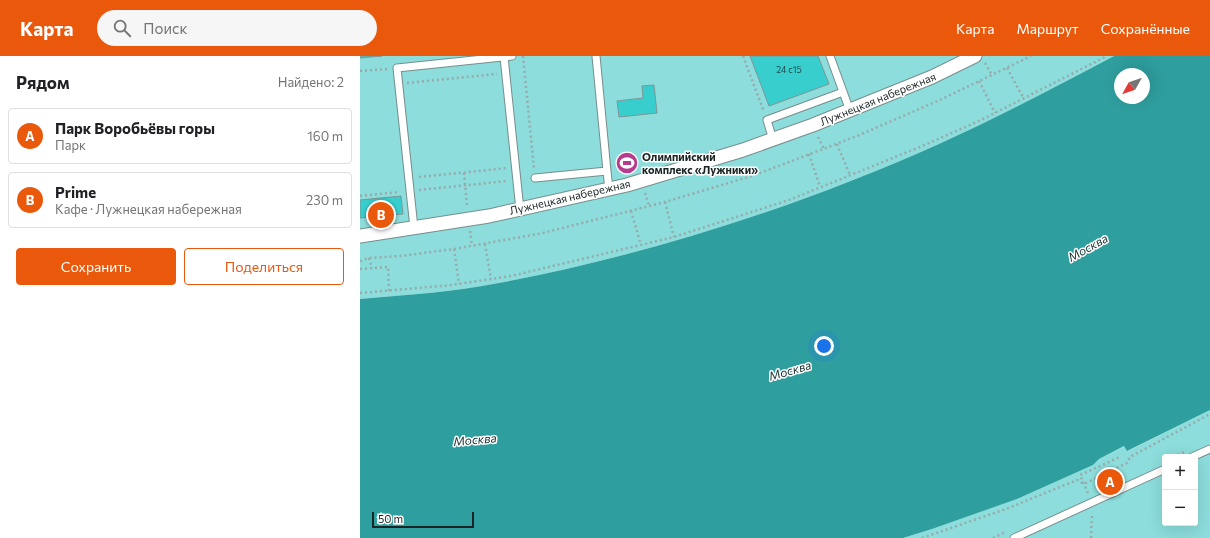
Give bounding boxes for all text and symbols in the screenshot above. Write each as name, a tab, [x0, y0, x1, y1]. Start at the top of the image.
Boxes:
search box	[97, 10, 377, 46]
text: Карта	[20, 17, 73, 40]
icon: search	[111, 17, 133, 39]
text: Поиск	[143, 19, 188, 37]
text: Карта	[956, 20, 994, 37]
text: Маршрут	[1016, 20, 1079, 37]
text: Сохранённые	[1101, 20, 1190, 37]
house number: 24 с15	[776, 64, 802, 75]
north arrow	[1114, 68, 1150, 104]
street label: Лужнецкая набережная	[818, 69, 938, 128]
text: Рядом	[16, 72, 70, 93]
text: Найдено: 2	[278, 74, 344, 90]
text: Парк Воробьёвы горы	[55, 119, 215, 137]
text: A	[25, 128, 35, 144]
text: 160 m	[307, 128, 343, 144]
text: Парк	[55, 137, 86, 153]
sports icon: Олимпийский комплекс «Лужники»	[614, 150, 640, 176]
place label: Олимпийский комплекс «Лужники»	[642, 150, 758, 176]
street label: Лужнецкая набережная	[508, 176, 632, 217]
text: Prime	[55, 183, 96, 201]
text: B	[26, 192, 34, 208]
text: 230 m	[306, 192, 343, 208]
pin: B	[368, 200, 394, 230]
text: Кафе · Лужнецкая набережная	[55, 201, 242, 217]
water label: Москва	[1065, 230, 1110, 264]
button: Сохранить	[16, 248, 176, 285]
button: Поделиться	[184, 248, 344, 285]
your location	[814, 336, 834, 356]
water label: Москва	[767, 357, 813, 383]
water label: Москва	[453, 430, 497, 448]
map controls	[1162, 454, 1198, 526]
button: +	[1162, 454, 1198, 490]
pin: A	[1097, 467, 1123, 497]
button: −	[1162, 490, 1198, 526]
scale bar	[372, 510, 474, 529]
text: 50 m	[378, 512, 403, 525]

